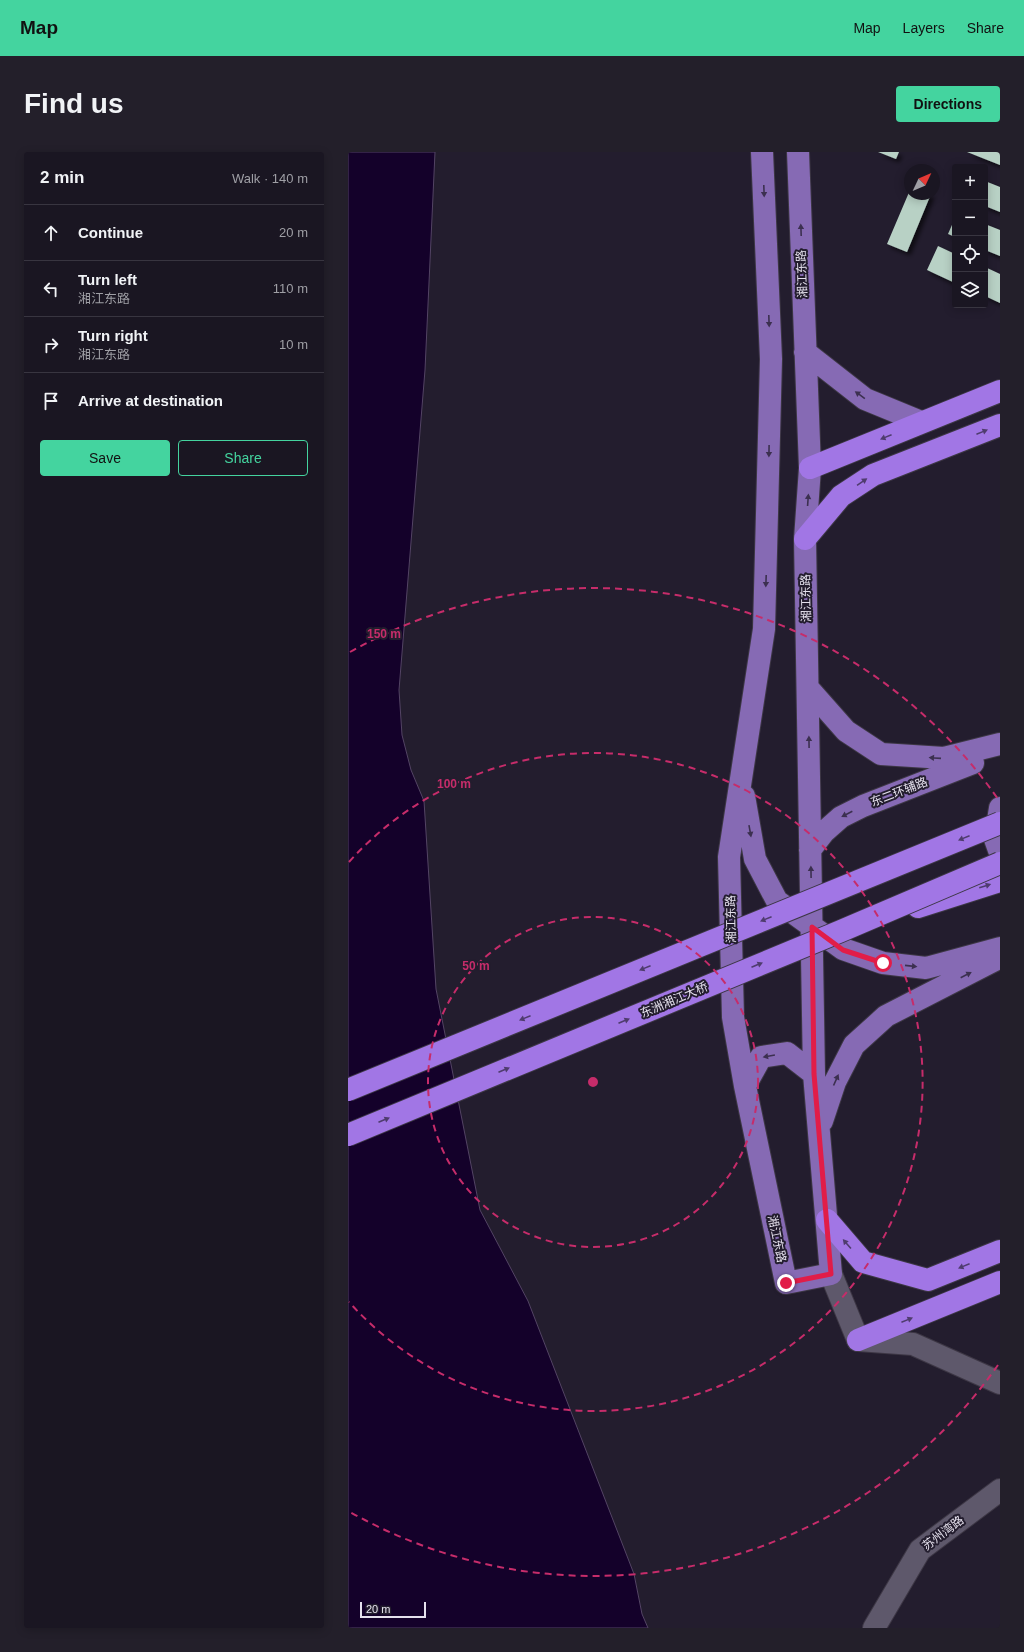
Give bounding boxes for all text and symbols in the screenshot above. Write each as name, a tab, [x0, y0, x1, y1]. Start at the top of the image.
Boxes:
text: Map	[20, 17, 58, 38]
text: Map	[853, 20, 881, 36]
text: Layers	[903, 20, 945, 36]
text: Share	[967, 20, 1004, 36]
button: Directions	[896, 86, 1000, 122]
text: Find us	[24, 88, 124, 119]
north arrow	[904, 164, 940, 200]
map controls	[952, 164, 988, 308]
button: +	[952, 164, 988, 200]
text: 2 min	[40, 168, 84, 187]
text: Walk · 140 m	[232, 171, 308, 186]
one-way arrow	[760, 185, 767, 197]
button: −	[952, 200, 988, 236]
icon: ahead	[40, 222, 62, 244]
text: Continue	[78, 224, 143, 241]
one-way arrow	[797, 224, 804, 236]
text: 20 m	[279, 225, 308, 240]
button: locate	[952, 236, 988, 272]
street label: 湘江东路	[794, 250, 810, 298]
text: Turn left	[78, 271, 137, 288]
button: layers	[952, 272, 988, 308]
icon: left	[40, 278, 62, 300]
text: 110 m	[273, 281, 308, 296]
text: 湘江东路	[78, 291, 130, 306]
one-way arrow	[766, 315, 772, 328]
text: Turn right	[78, 327, 148, 344]
icon: right	[40, 334, 62, 356]
text: 10 m	[279, 337, 308, 352]
text: 湘江东路	[78, 347, 130, 362]
icon: arrive	[40, 390, 62, 412]
one-way arrow	[855, 391, 866, 399]
text: Arrive at destination	[78, 392, 223, 409]
one-way arrow	[976, 428, 988, 434]
one-way arrow	[879, 434, 891, 440]
button: Save	[40, 440, 170, 476]
button: Share	[178, 440, 308, 476]
one-way arrow	[766, 445, 772, 458]
one-way arrow	[857, 478, 867, 486]
one-way arrow	[804, 494, 811, 506]
street label: 湘江东路	[799, 574, 813, 622]
one-way arrow	[763, 575, 770, 587]
text: 150 m	[367, 627, 401, 641]
one-way arrow	[806, 735, 812, 748]
one-way arrow	[929, 754, 941, 761]
street label: 东二环辅路	[868, 775, 930, 809]
text: 100 m	[437, 777, 471, 791]
one-way arrow	[841, 811, 853, 817]
one-way arrow	[748, 825, 754, 837]
one-way arrow	[957, 836, 969, 842]
one-way arrow	[808, 865, 814, 878]
one-way arrow	[979, 883, 991, 889]
street label: 湘江东路	[724, 895, 738, 943]
one-way arrow	[759, 917, 771, 923]
route start	[874, 954, 892, 972]
text: 50 m	[462, 959, 490, 973]
one-way arrow	[752, 962, 764, 968]
one-way arrow	[905, 963, 917, 969]
one-way arrow	[639, 966, 651, 972]
one-way arrow	[960, 972, 971, 978]
street label: 东洲湘江大桥	[638, 979, 710, 1021]
one-way arrow	[519, 1015, 531, 1021]
one-way arrow	[619, 1017, 631, 1023]
one-way arrow	[762, 1053, 775, 1059]
one-way arrow	[499, 1067, 511, 1073]
one-way arrow	[833, 1074, 839, 1086]
centre of rings	[586, 1075, 600, 1089]
one-way arrow	[378, 1117, 390, 1124]
street label: 湘江东路	[765, 1214, 789, 1264]
one-way arrow	[843, 1239, 852, 1249]
one-way arrow	[957, 1263, 969, 1269]
route end	[777, 1274, 795, 1292]
one-way arrow	[902, 1317, 914, 1323]
street label: 苏州湾路	[920, 1513, 966, 1553]
scale bar	[360, 1600, 426, 1619]
text: 20 m	[366, 1603, 390, 1615]

